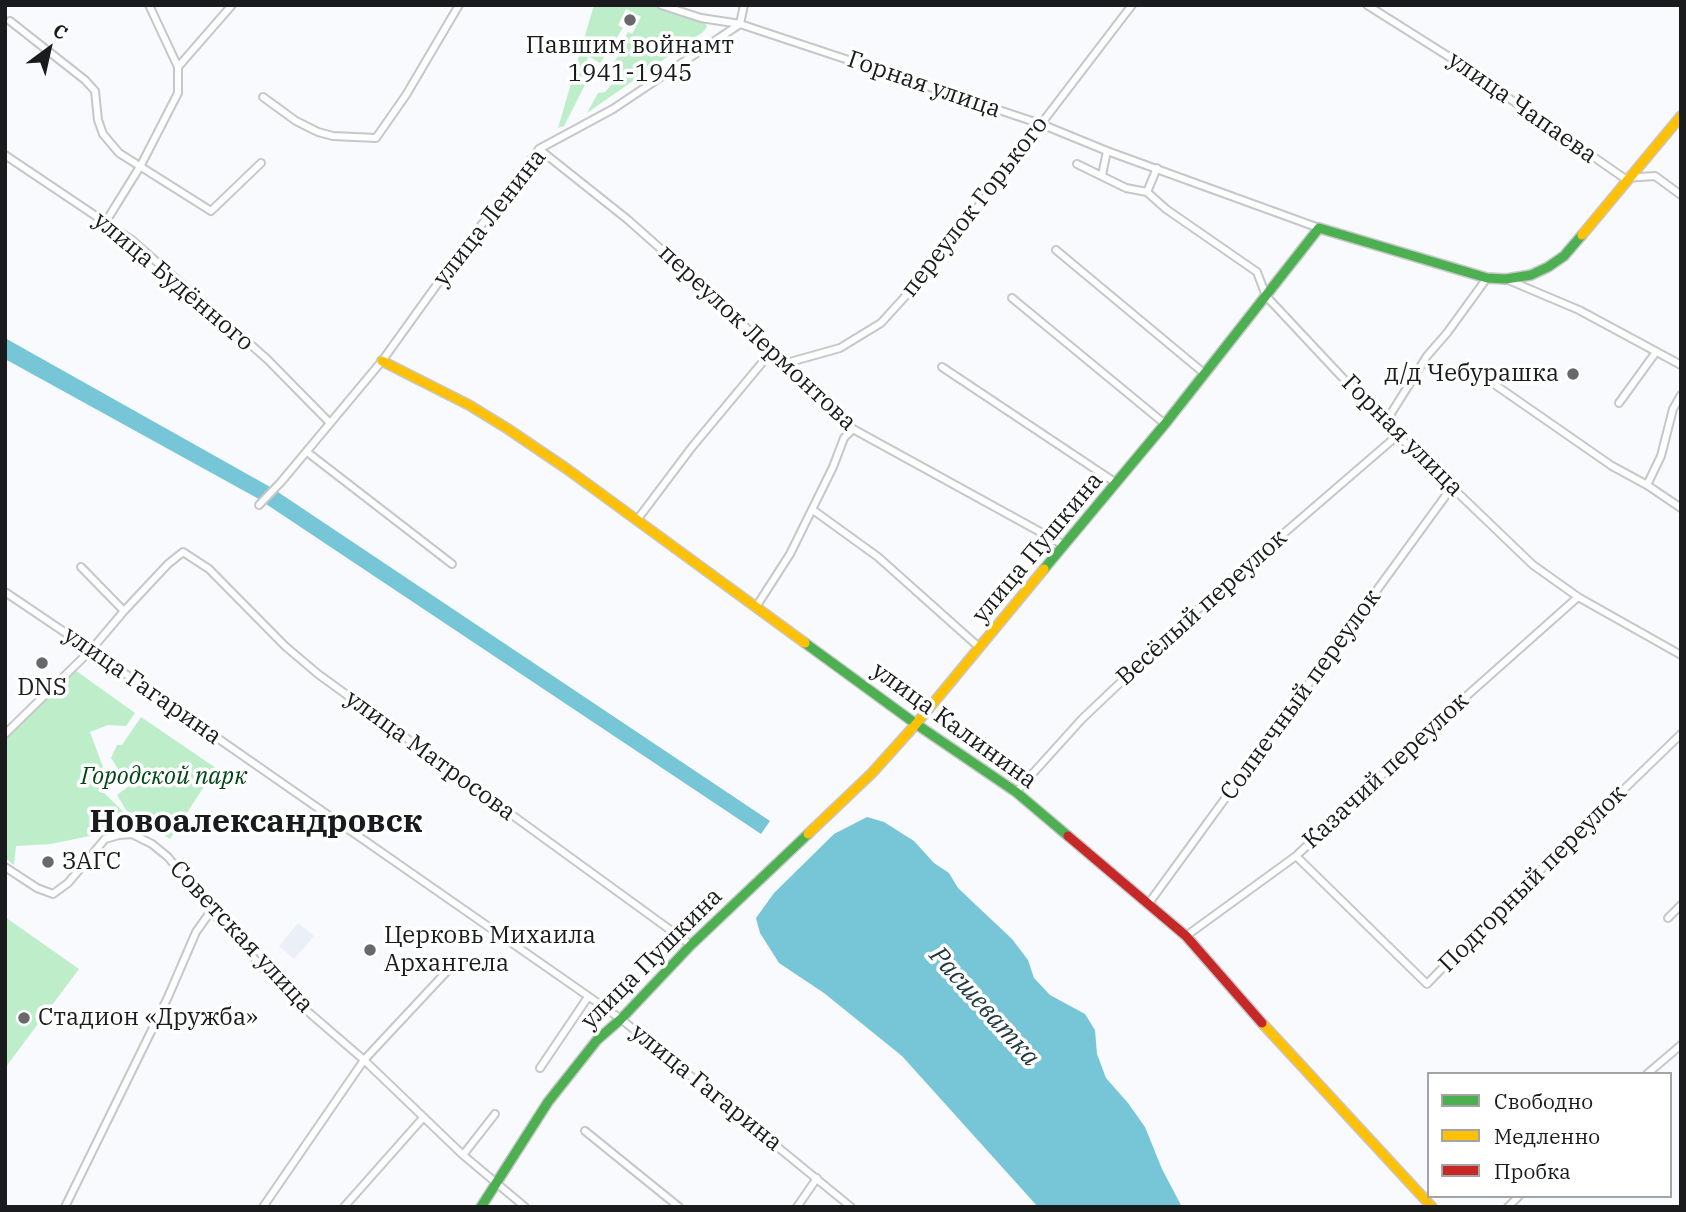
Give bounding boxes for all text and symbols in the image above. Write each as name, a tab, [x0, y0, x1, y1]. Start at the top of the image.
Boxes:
marker: Павшим войнамт 1941-1945	[622, 12, 638, 28]
north arrow	[14, 14, 84, 84]
text: С	[49, 18, 72, 45]
place label: Павшим войнамт 1941-1945	[526, 32, 734, 88]
street label: Горная улица	[844, 45, 1004, 125]
street label: улица Чапаева	[1442, 46, 1602, 170]
street label: переулок Горького	[895, 111, 1055, 303]
street label: улица Ленина	[427, 144, 553, 292]
street label: улица Будённого	[87, 206, 259, 358]
street label: переулок Лермонтова	[652, 239, 862, 437]
place label: д/д Чебурашка	[1384, 360, 1559, 388]
marker: д/д Чебурашка	[1565, 366, 1581, 382]
street label: Горная улица	[1335, 369, 1469, 503]
street label: улица Пушкина	[967, 467, 1109, 629]
street label: Весёлый переулок	[1111, 524, 1293, 692]
street label: Солнечный переулок	[1215, 584, 1387, 806]
street label: улица Гагарина	[57, 621, 227, 751]
marker: DNS	[34, 655, 50, 671]
street label: улица Калинина	[866, 656, 1042, 796]
place label: DNS	[17, 674, 67, 702]
street label: улица Матросова	[339, 684, 521, 828]
street label: Казачий переулок	[1297, 687, 1475, 855]
park label: Городской парк	[81, 763, 247, 791]
street label: Подгорный переулок	[1433, 779, 1633, 979]
district label: Новоалександровск	[90, 804, 422, 842]
place label: ЗАГС	[62, 848, 121, 876]
marker: ЗАГС	[40, 854, 56, 870]
street label: Советская улица	[163, 855, 319, 1019]
street label: улица Пушкина	[575, 882, 729, 1036]
place label: Церковь Михаила Архангела	[384, 922, 596, 978]
water label: Расшеватка	[922, 941, 1046, 1073]
marker: Церковь Михаила Архангела	[362, 942, 378, 958]
place label: Стадион «Дружба»	[38, 1004, 258, 1032]
marker: Стадион «Дружба»	[16, 1010, 32, 1026]
street label: улица Гагарина	[624, 1018, 788, 1158]
legend	[1427, 1072, 1672, 1198]
text: Свободно	[1494, 1087, 1593, 1115]
text: Медленно	[1494, 1122, 1600, 1150]
text: Пробка	[1494, 1157, 1571, 1185]

